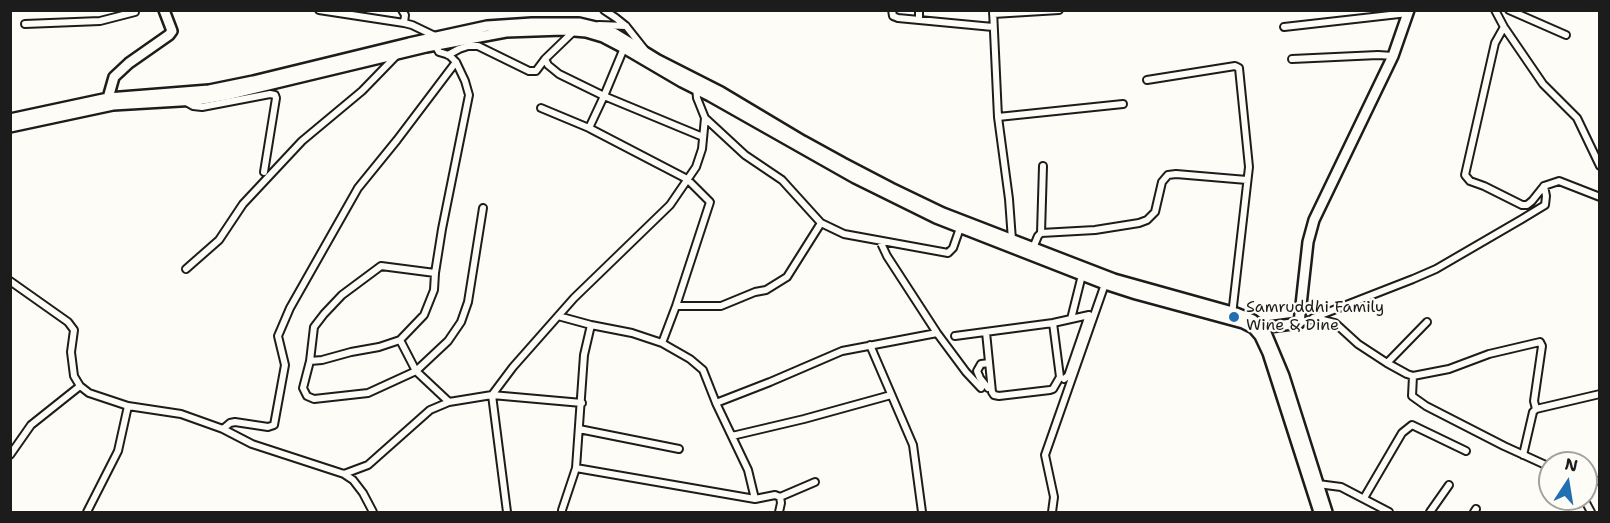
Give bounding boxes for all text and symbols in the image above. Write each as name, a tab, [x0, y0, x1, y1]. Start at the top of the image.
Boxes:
place label: Samruddhi Family Wine & Dine	[1246, 298, 1384, 336]
marker: Samruddhi Family Wine & Dine	[1227, 310, 1241, 324]
north arrow	[1538, 451, 1598, 511]
text: N	[1563, 453, 1580, 476]

